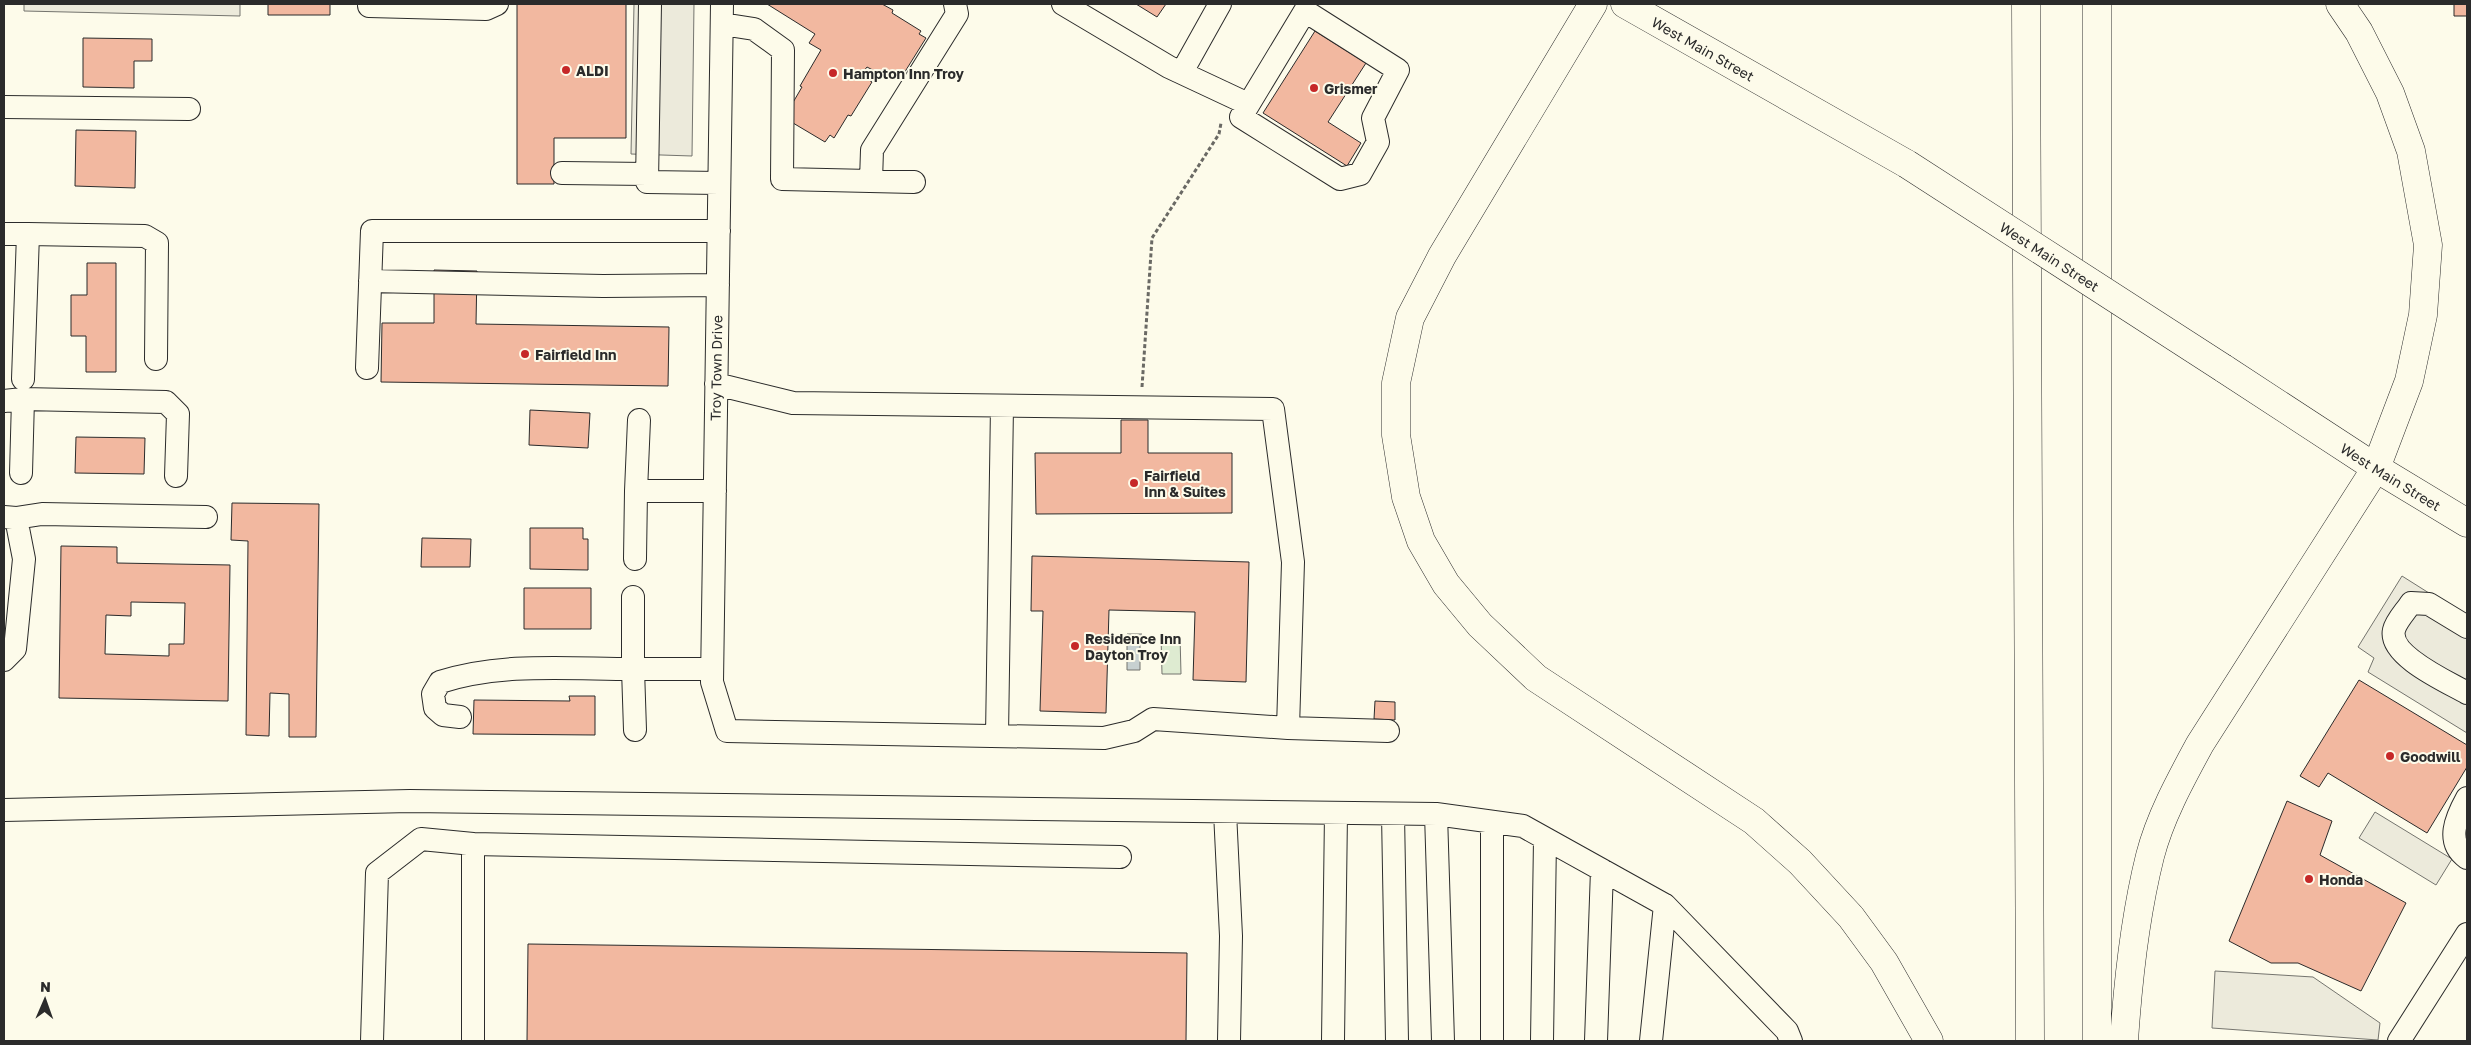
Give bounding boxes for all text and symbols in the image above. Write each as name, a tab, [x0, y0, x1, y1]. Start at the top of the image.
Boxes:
street label: West Main Street	[1649, 13, 1757, 84]
place label: ALDI	[576, 62, 609, 79]
marker: ALDI	[560, 64, 572, 76]
place label: Hampton Inn Troy	[843, 65, 965, 82]
marker: Hampton Inn Troy	[827, 67, 839, 79]
place label: Grismer	[1324, 80, 1378, 97]
marker: Grismer	[1308, 82, 1320, 94]
street label: West Main Street	[1997, 218, 2103, 295]
street label: Troy Town Drive	[707, 315, 725, 421]
place label: Fairfield Inn	[535, 346, 616, 363]
marker: Fairfield Inn	[519, 348, 531, 360]
street label: West Main Street	[2338, 439, 2444, 514]
place label: Fairfield Inn & Suites	[1144, 467, 1226, 500]
marker: Fairfield Inn & Suites	[1128, 477, 1140, 489]
place label: Residence Inn Dayton Troy	[1085, 630, 1181, 663]
marker: Residence Inn Dayton Troy	[1069, 640, 1081, 652]
place label: Goodwill	[2400, 748, 2461, 765]
marker: Goodwill	[2384, 750, 2396, 762]
place label: Honda	[2319, 871, 2363, 888]
marker: Honda	[2303, 873, 2315, 885]
north arrow	[20, 975, 70, 1025]
text: N	[40, 978, 51, 995]

